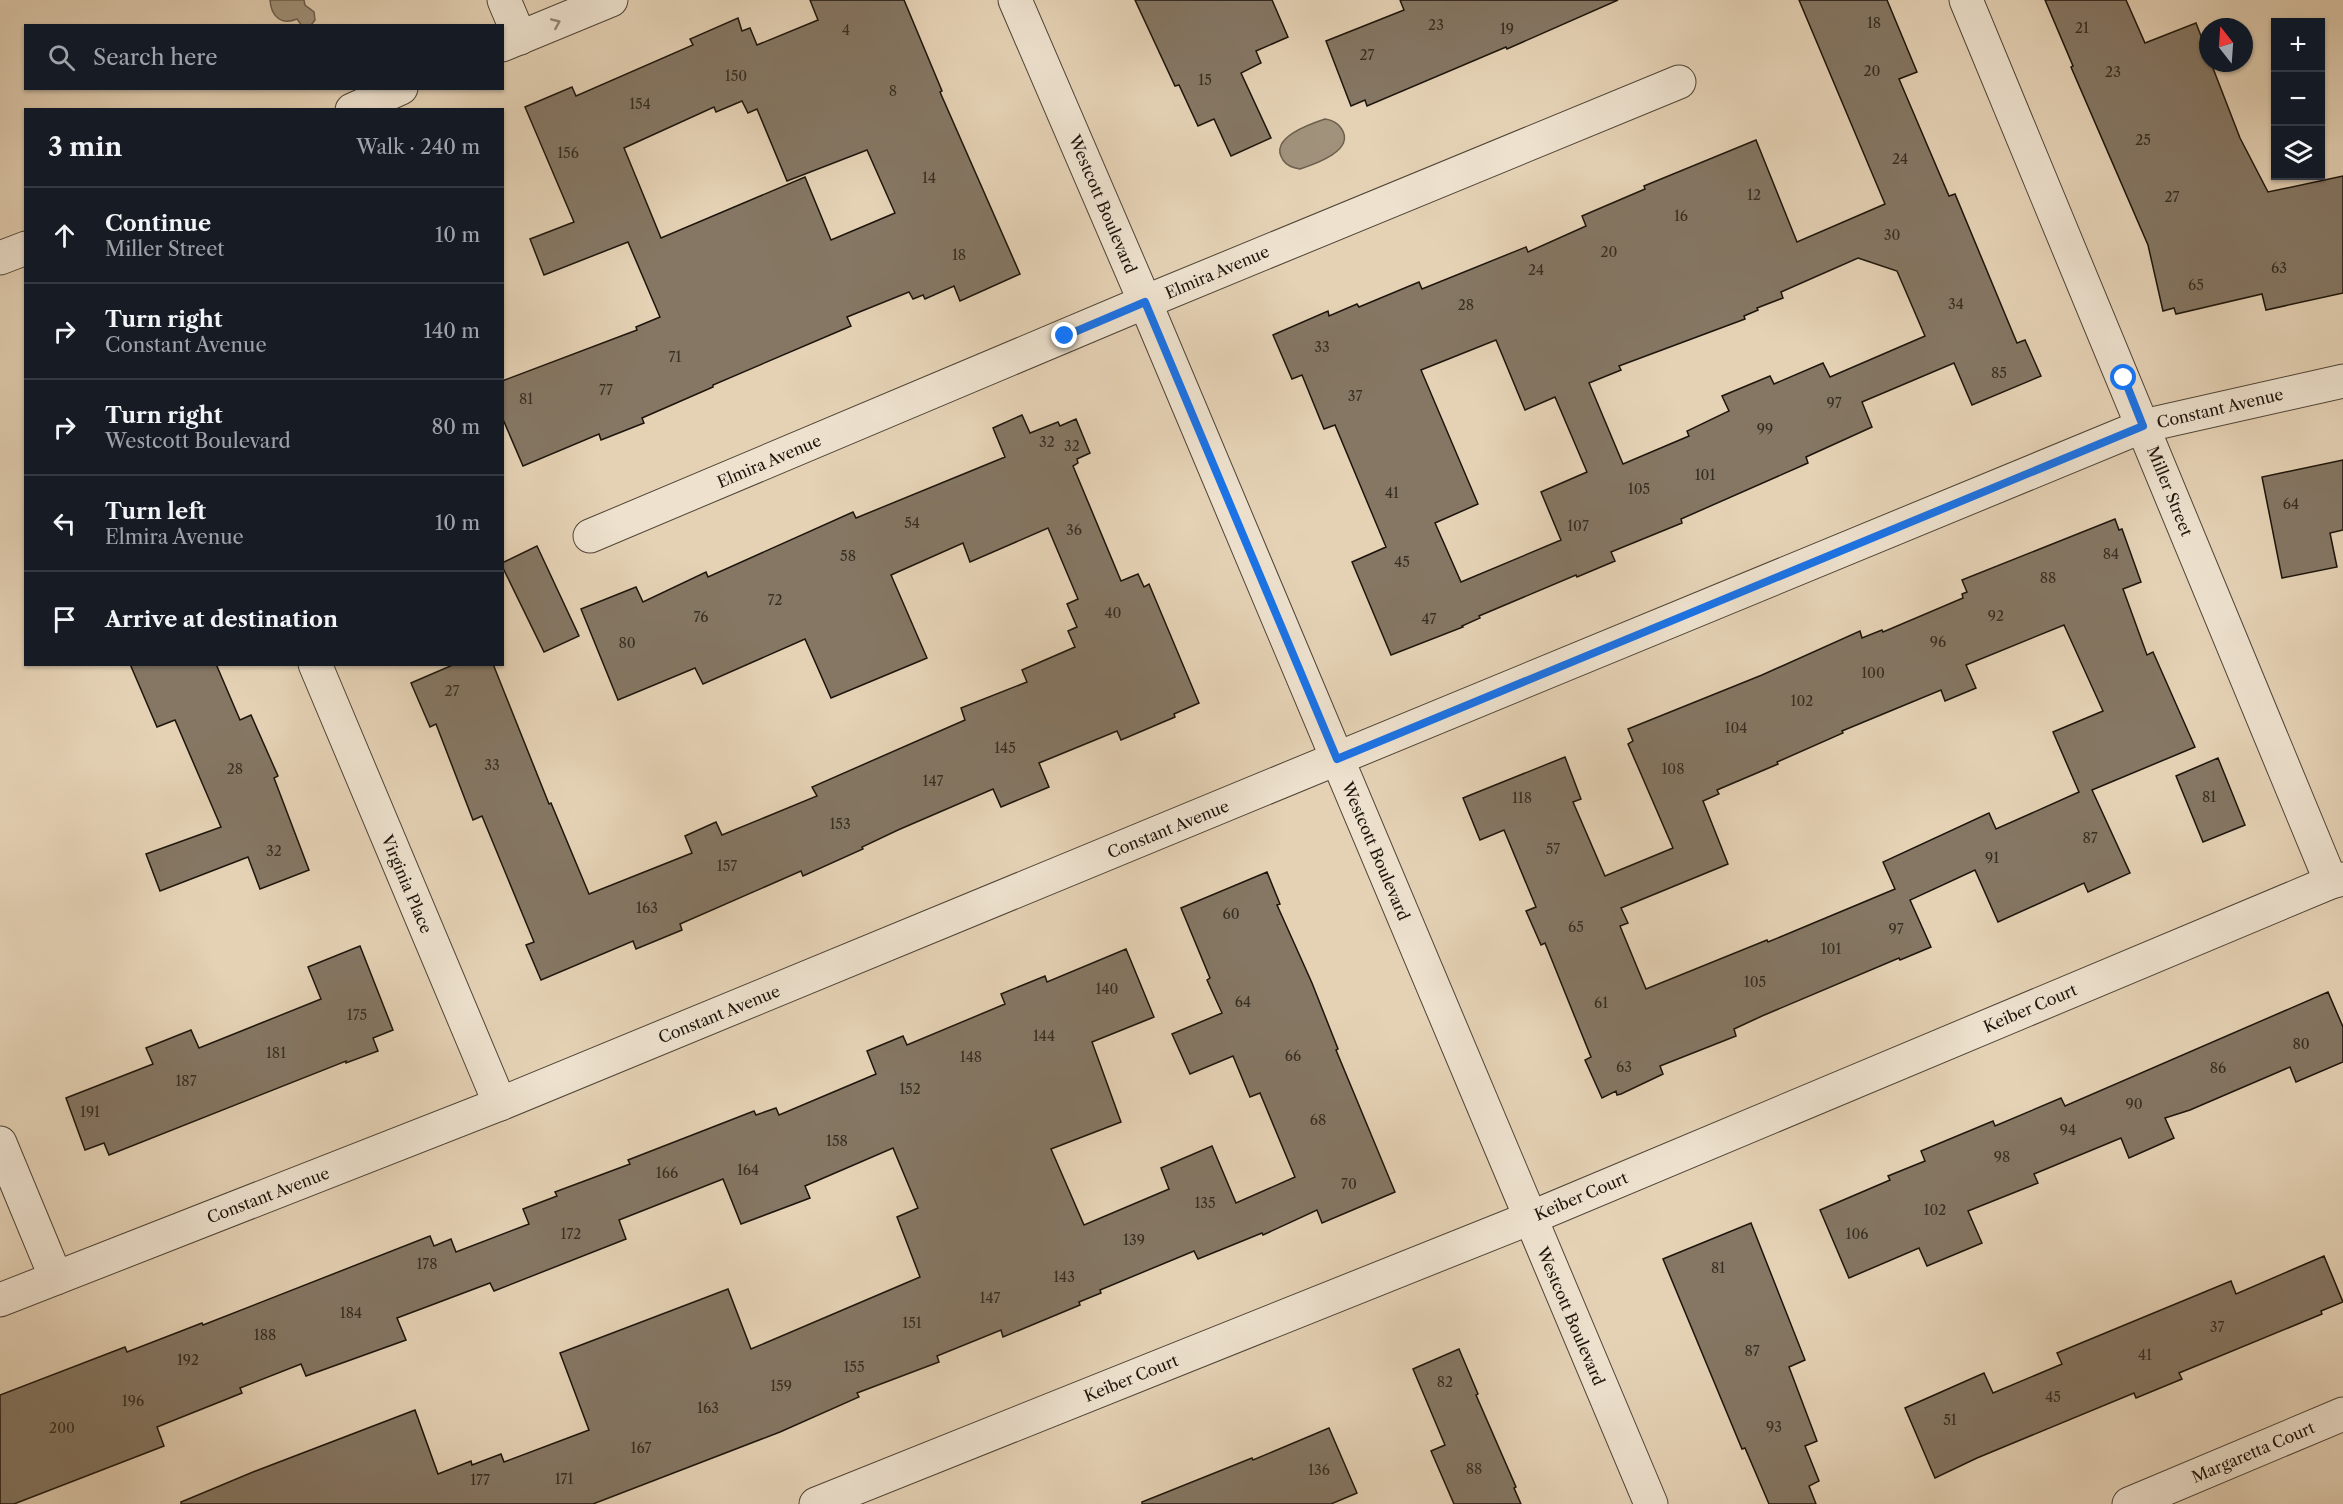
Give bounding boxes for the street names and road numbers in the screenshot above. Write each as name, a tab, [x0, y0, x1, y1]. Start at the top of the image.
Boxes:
street label: Westcott Boulevard	[1064, 131, 1141, 277]
street label: Elmira Avenue	[1162, 241, 1272, 303]
street label: Constant Avenue	[2155, 384, 2285, 432]
street label: Elmira Avenue	[714, 430, 824, 492]
street label: Miller Street	[2143, 443, 2197, 539]
street label: Westcott Boulevard	[1337, 778, 1414, 924]
street label: Constant Avenue	[1104, 795, 1232, 862]
street label: Virginia Place	[377, 831, 437, 936]
street label: Keiber Court	[1980, 979, 2080, 1037]
street label: Constant Avenue	[655, 980, 783, 1047]
street label: Constant Avenue	[204, 1162, 332, 1228]
street label: Keiber Court	[1531, 1167, 1631, 1225]
street label: Westcott Boulevard	[1532, 1243, 1609, 1389]
street label: Keiber Court	[1081, 1350, 1181, 1406]
street label: Margaretta Court	[2188, 1417, 2318, 1487]

